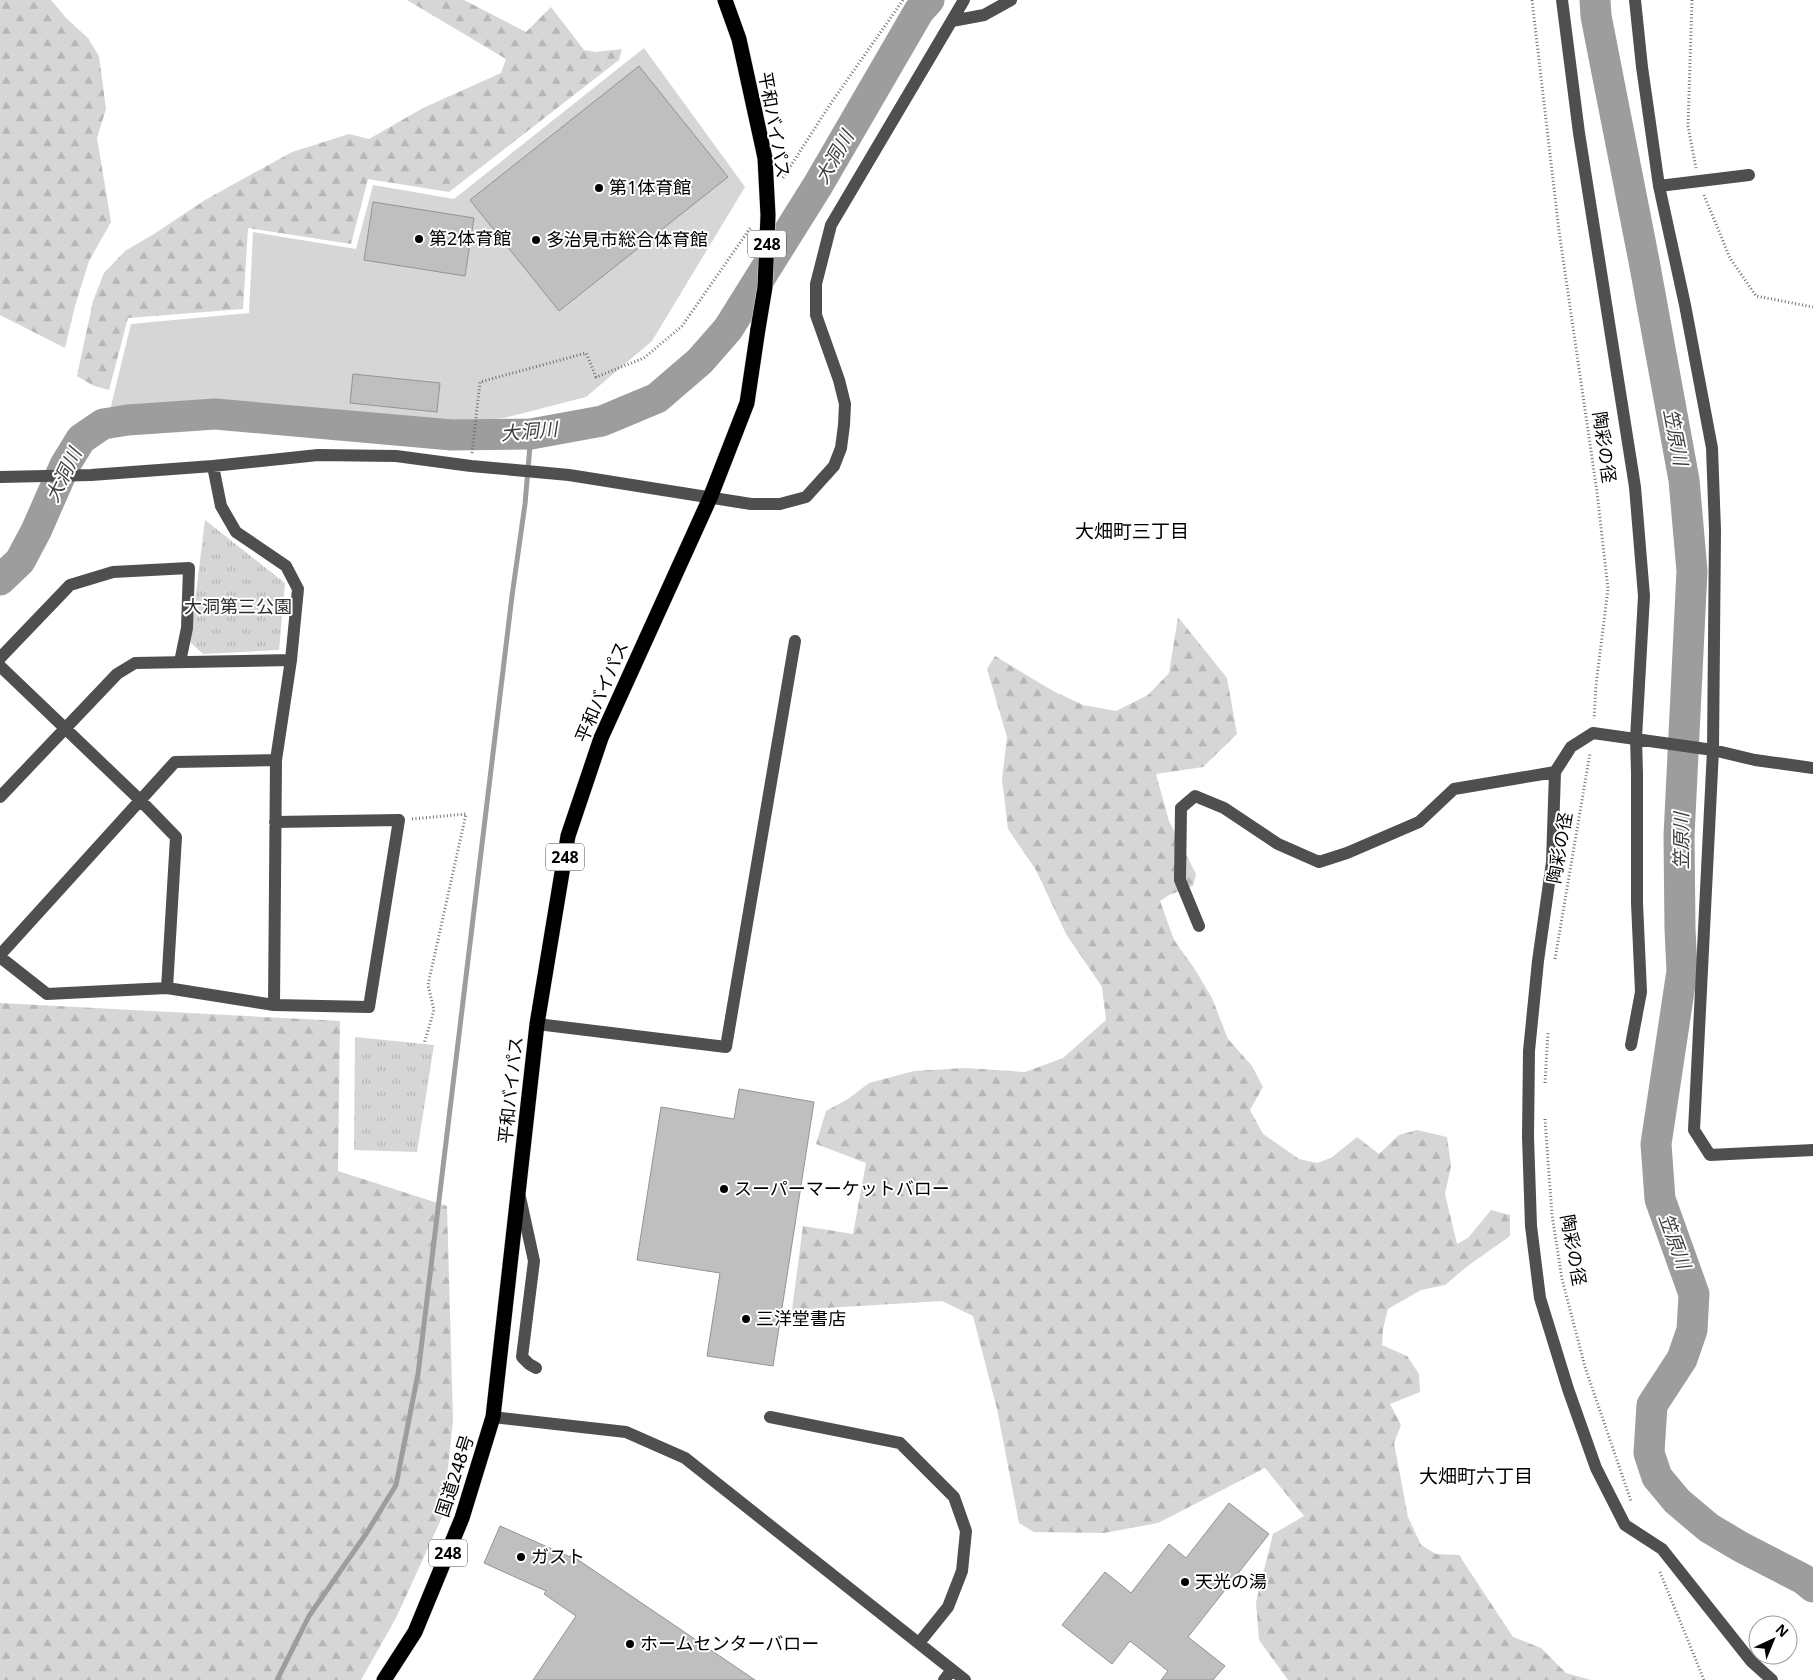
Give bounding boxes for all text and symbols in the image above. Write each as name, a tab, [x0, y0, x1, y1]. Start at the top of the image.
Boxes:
street label: 平和バイパス	[754, 70, 796, 180]
water label: 大洞川	[808, 124, 861, 188]
place label: 第1体育館	[609, 175, 691, 199]
marker: 第1体育館	[593, 182, 605, 194]
place label: 第2体育館	[429, 226, 511, 250]
place label: 多治見市総合体育館	[546, 227, 708, 251]
road number: 248	[748, 230, 786, 258]
marker: 第2体育館	[413, 233, 425, 245]
marker: 多治見市総合体育館	[530, 234, 542, 246]
water label: 笠原川	[1658, 407, 1695, 469]
street label: 陶彩の径	[1588, 410, 1622, 484]
water label: 大洞川	[499, 415, 561, 446]
water label: 大洞川	[39, 442, 88, 506]
district label: 大畑町三丁目	[1075, 518, 1189, 544]
park label: 大洞第三公園	[184, 594, 292, 618]
street label: 平和バイパス	[569, 637, 633, 746]
street label: 陶彩の径	[1541, 810, 1577, 885]
water label: 笠原川	[1668, 811, 1694, 870]
road number: 248	[546, 844, 584, 870]
street label: 平和バイパス	[492, 1035, 528, 1145]
place label: スーパーマーケットバロー	[734, 1176, 950, 1200]
marker: スーパーマーケットバロー	[718, 1183, 730, 1195]
water label: 笠原川	[1653, 1210, 1698, 1274]
street label: 陶彩の径	[1556, 1212, 1592, 1287]
place label: 三洋堂書店	[756, 1306, 846, 1330]
marker: 三洋堂書店	[740, 1313, 752, 1325]
street label: 国道248号	[430, 1432, 479, 1520]
district label: 大畑町六丁目	[1419, 1463, 1533, 1489]
road number: 248	[429, 1540, 467, 1566]
place label: ガスト	[531, 1544, 585, 1568]
marker: ガスト	[515, 1551, 527, 1563]
place label: 天光の湯	[1195, 1569, 1267, 1593]
marker: 天光の湯	[1179, 1576, 1191, 1588]
north arrow	[1748, 1615, 1798, 1665]
text: N	[1772, 1619, 1793, 1641]
place label: ホームセンターバロー	[640, 1631, 819, 1655]
marker: ホームセンターバロー	[624, 1638, 636, 1650]

